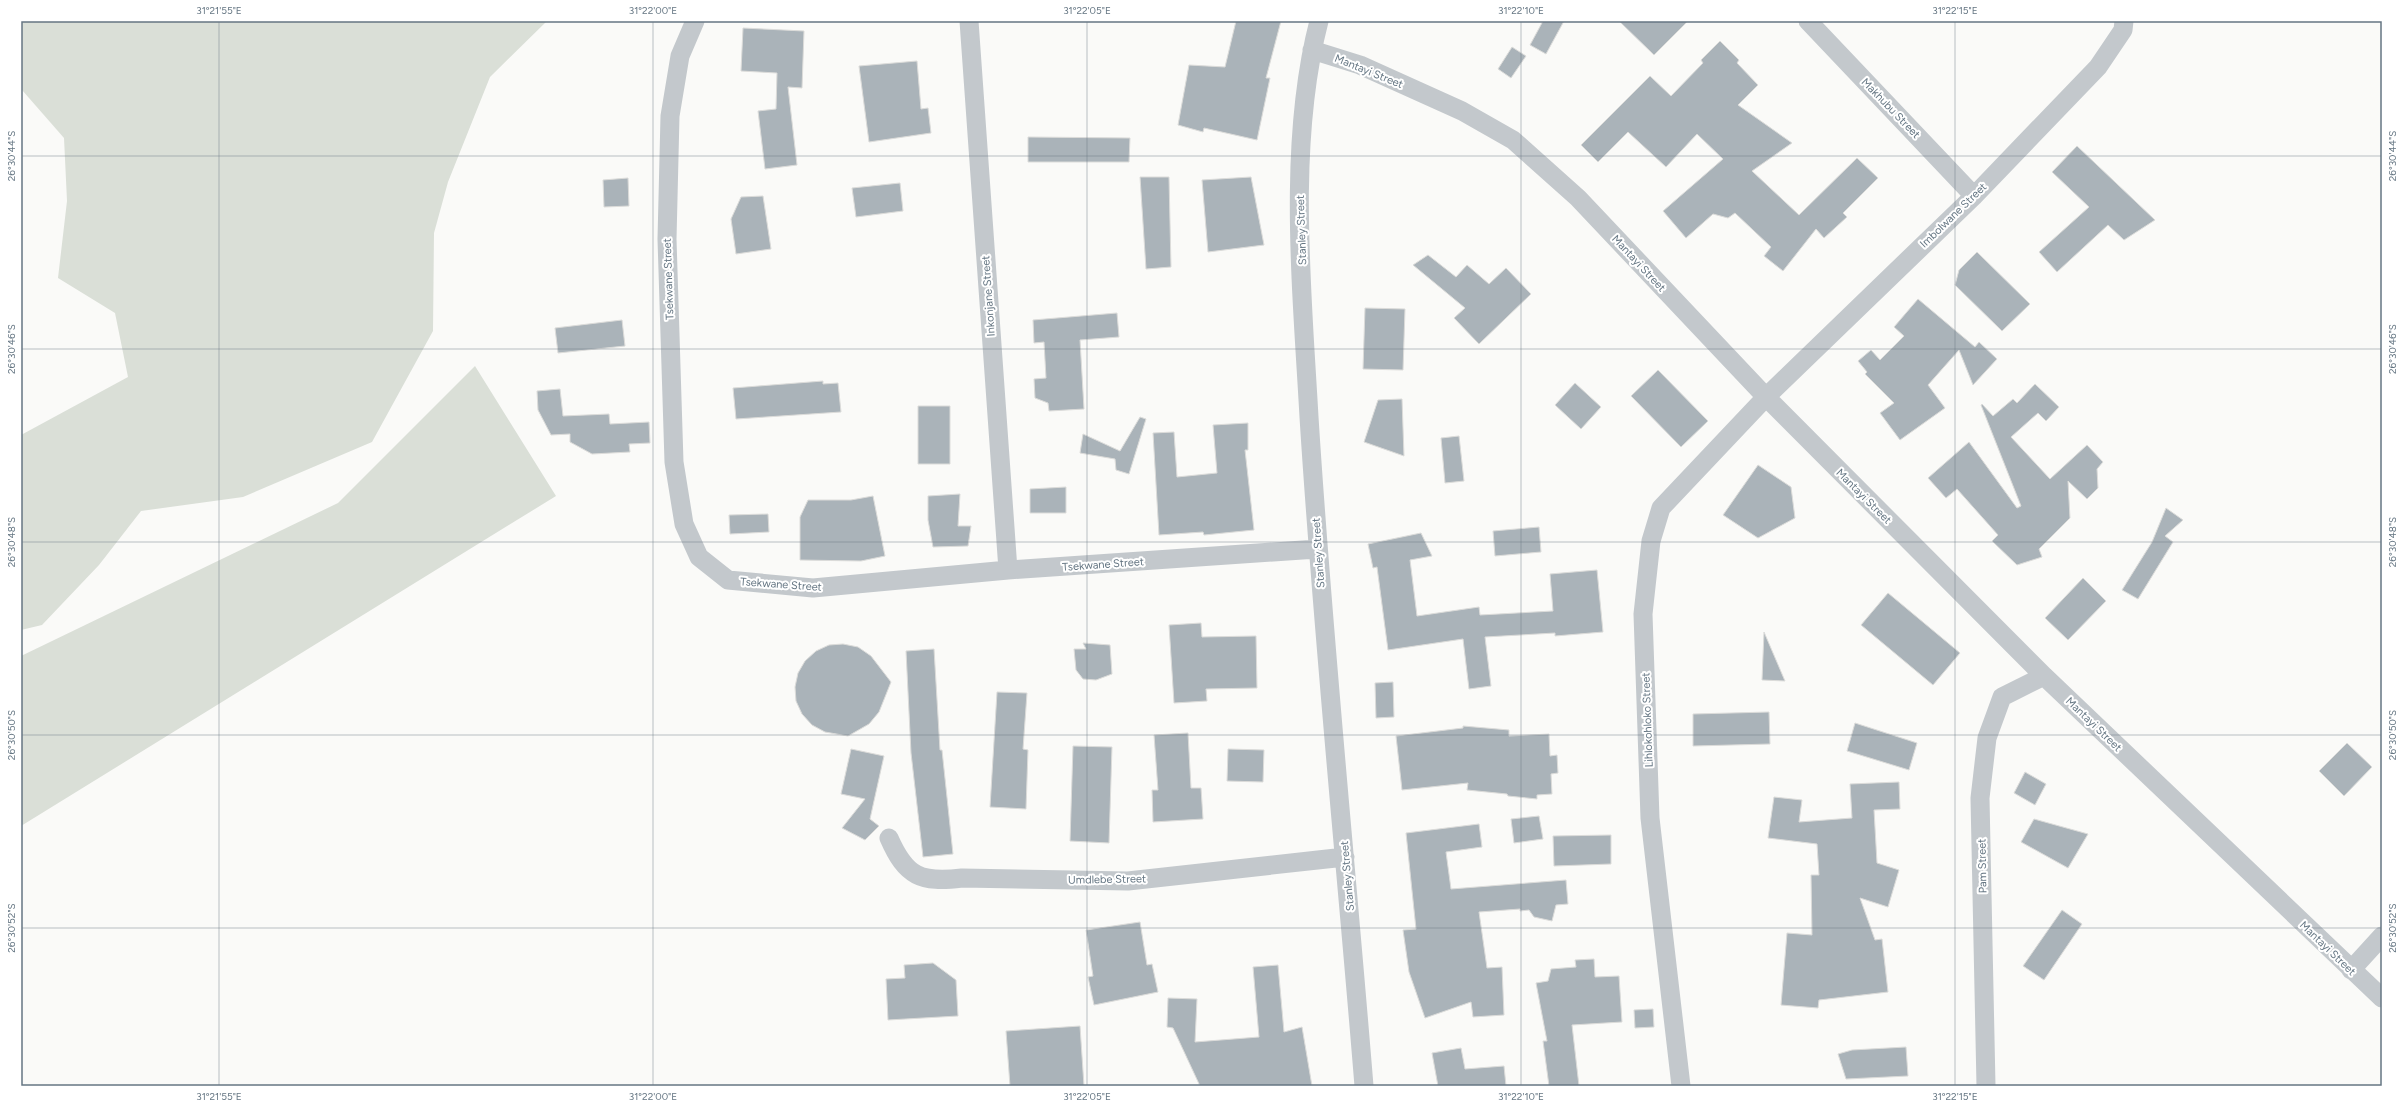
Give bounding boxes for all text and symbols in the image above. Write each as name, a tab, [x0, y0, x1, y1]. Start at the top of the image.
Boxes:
text: 31°21'55"E	[196, 4, 242, 17]
text: 31°22'00"E	[629, 4, 677, 17]
text: 31°22'05"E	[1063, 4, 1111, 17]
text: 31°22'10"E	[1498, 4, 1544, 17]
text: 31°22'15"E	[1932, 4, 1978, 17]
street label: Mantayi Street	[1333, 52, 1405, 91]
street label: Makhubu Street	[1859, 76, 1923, 141]
text: 26°30'44"S	[5, 131, 18, 181]
text: 26°30'44"S	[2386, 131, 2399, 181]
street label: Imbolwane Street	[1917, 180, 1989, 250]
street label: Stanley Street	[1294, 195, 1309, 265]
street label: Mantayi Street	[1609, 232, 1668, 294]
street label: Tsekwane Street	[661, 238, 676, 320]
street label: Inkonjane Street	[979, 255, 998, 337]
text: 26°30'46"S	[5, 324, 18, 374]
text: 26°30'46"S	[2386, 324, 2399, 374]
street label: Mantayi Street	[1833, 466, 1894, 527]
text: 26°30'48"S	[5, 517, 18, 567]
street label: Stanley Street	[1310, 517, 1327, 588]
text: 26°30'48"S	[2386, 517, 2399, 567]
street label: Tsekwane Street	[1062, 555, 1144, 574]
street label: Tsekwane Street	[740, 575, 822, 594]
street label: Lihlokohloko Street	[1639, 672, 1656, 768]
street label: Mantayi Street	[2063, 694, 2124, 754]
text: 26°30'50"S	[5, 710, 18, 760]
text: 26°30'50"S	[2386, 710, 2399, 760]
street label: Pam Street	[1976, 839, 1989, 893]
street label: Stanley Street	[1338, 840, 1357, 911]
street label: Umdlebe Street	[1068, 872, 1146, 887]
text: 26°30'52"S	[5, 903, 18, 953]
text: 26°30'52"S	[2386, 903, 2399, 953]
street label: Mantayi Street	[2297, 918, 2358, 978]
text: 31°21'55"E	[196, 1090, 242, 1103]
text: 31°22'00"E	[629, 1090, 677, 1103]
text: 31°22'05"E	[1063, 1090, 1111, 1103]
text: 31°22'10"E	[1498, 1090, 1544, 1103]
text: 31°22'15"E	[1932, 1090, 1978, 1103]

